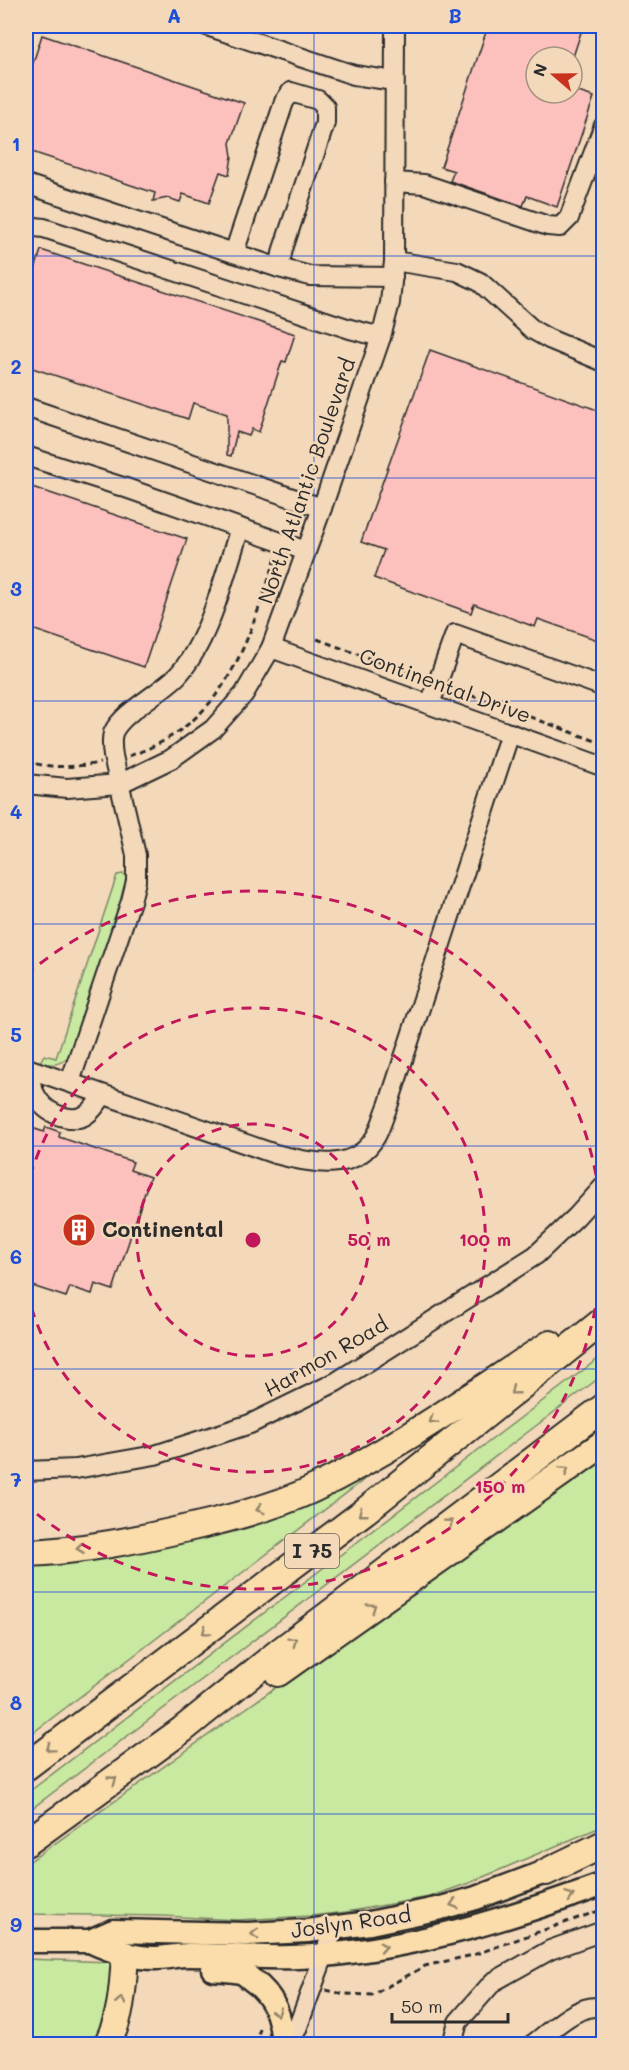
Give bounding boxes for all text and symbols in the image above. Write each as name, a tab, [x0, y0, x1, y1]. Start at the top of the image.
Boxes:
text: A	[167, 2, 181, 28]
text: B	[448, 2, 462, 28]
north arrow	[524, 45, 584, 105]
text: N	[527, 60, 551, 79]
text: 1	[12, 130, 20, 156]
text: 2	[10, 353, 22, 379]
street label: North Atlantic Boulevard	[251, 354, 360, 607]
text: 3	[10, 575, 22, 601]
street label: Continental Drive	[356, 641, 535, 728]
text: 4	[10, 798, 23, 824]
text: 5	[10, 1021, 22, 1047]
building icon: Continental	[61, 1212, 97, 1248]
place label: Continental	[102, 1215, 223, 1242]
text: 50 m	[348, 1227, 390, 1251]
text: 100 m	[459, 1227, 511, 1251]
centre of rings	[243, 1230, 263, 1250]
text: 6	[10, 1243, 22, 1269]
street label: Harmon Road	[259, 1309, 392, 1402]
one-way arrow	[510, 1384, 521, 1395]
one-way arrow	[429, 1412, 439, 1424]
text: 7	[10, 1466, 22, 1492]
one-way arrow	[559, 1466, 570, 1477]
text: 150 m	[475, 1474, 525, 1498]
one-way arrow	[255, 1501, 266, 1514]
one-way arrow	[358, 1506, 369, 1517]
one-way arrow	[442, 1520, 453, 1531]
road number: I 75	[285, 1534, 339, 1568]
one-way arrow	[75, 1542, 84, 1554]
one-way arrow	[366, 1603, 377, 1614]
one-way arrow	[202, 1623, 213, 1634]
one-way arrow	[287, 1637, 298, 1648]
text: 8	[10, 1689, 22, 1715]
one-way arrow	[46, 1741, 57, 1752]
one-way arrow	[107, 1776, 118, 1787]
one-way arrow	[565, 1891, 575, 1903]
one-way arrow	[449, 1897, 460, 1909]
street label: Joslyn Road	[289, 1900, 413, 1943]
text: 9	[10, 1911, 22, 1937]
one-way arrow	[250, 1928, 259, 1940]
one-way arrow	[378, 1941, 387, 1953]
scale bar	[392, 1986, 508, 2024]
text: 50 m	[401, 1994, 443, 2018]
one-way arrow	[114, 1996, 127, 2006]
one-way arrow	[269, 2006, 282, 2017]

